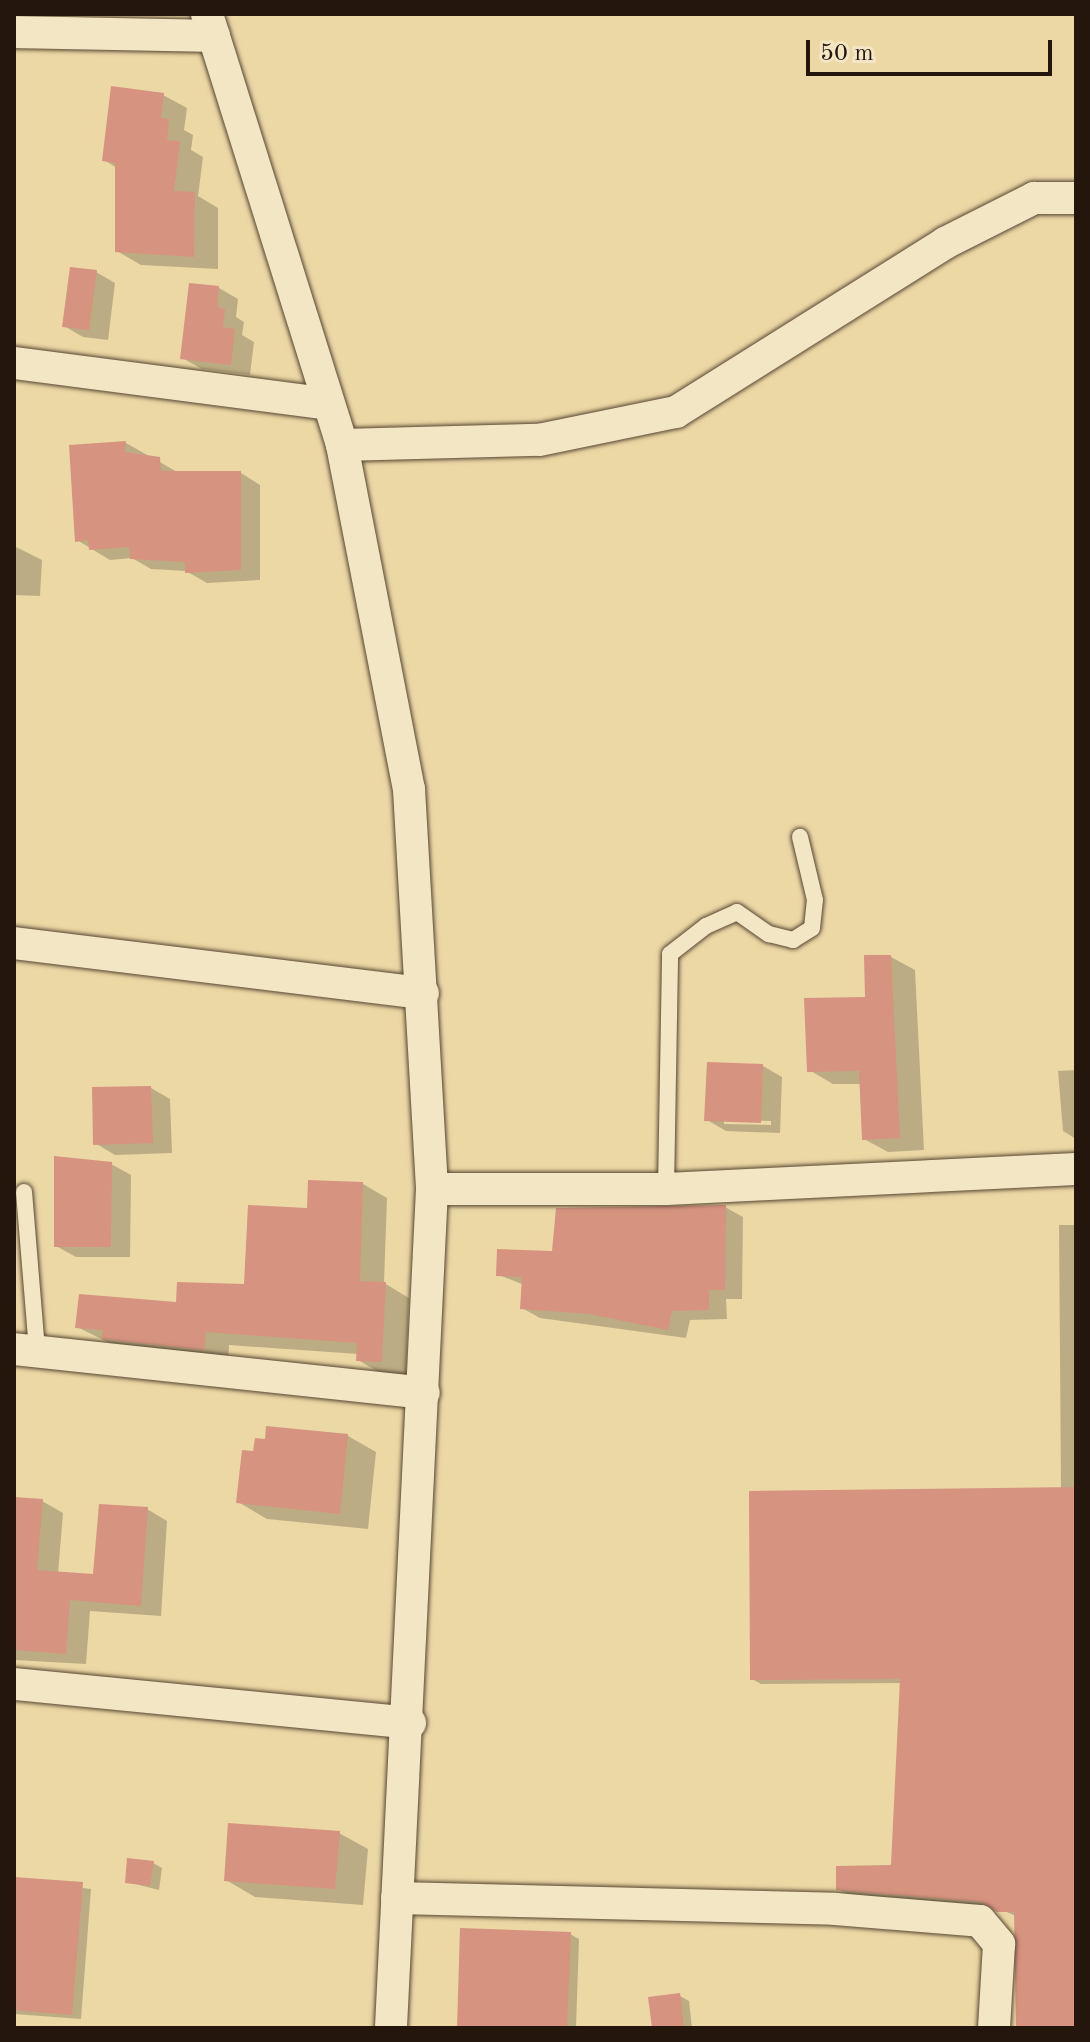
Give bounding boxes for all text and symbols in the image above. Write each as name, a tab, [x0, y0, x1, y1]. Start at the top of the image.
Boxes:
scale bar	[810, 24, 1056, 74]
text: 50 m	[820, 42, 874, 66]

